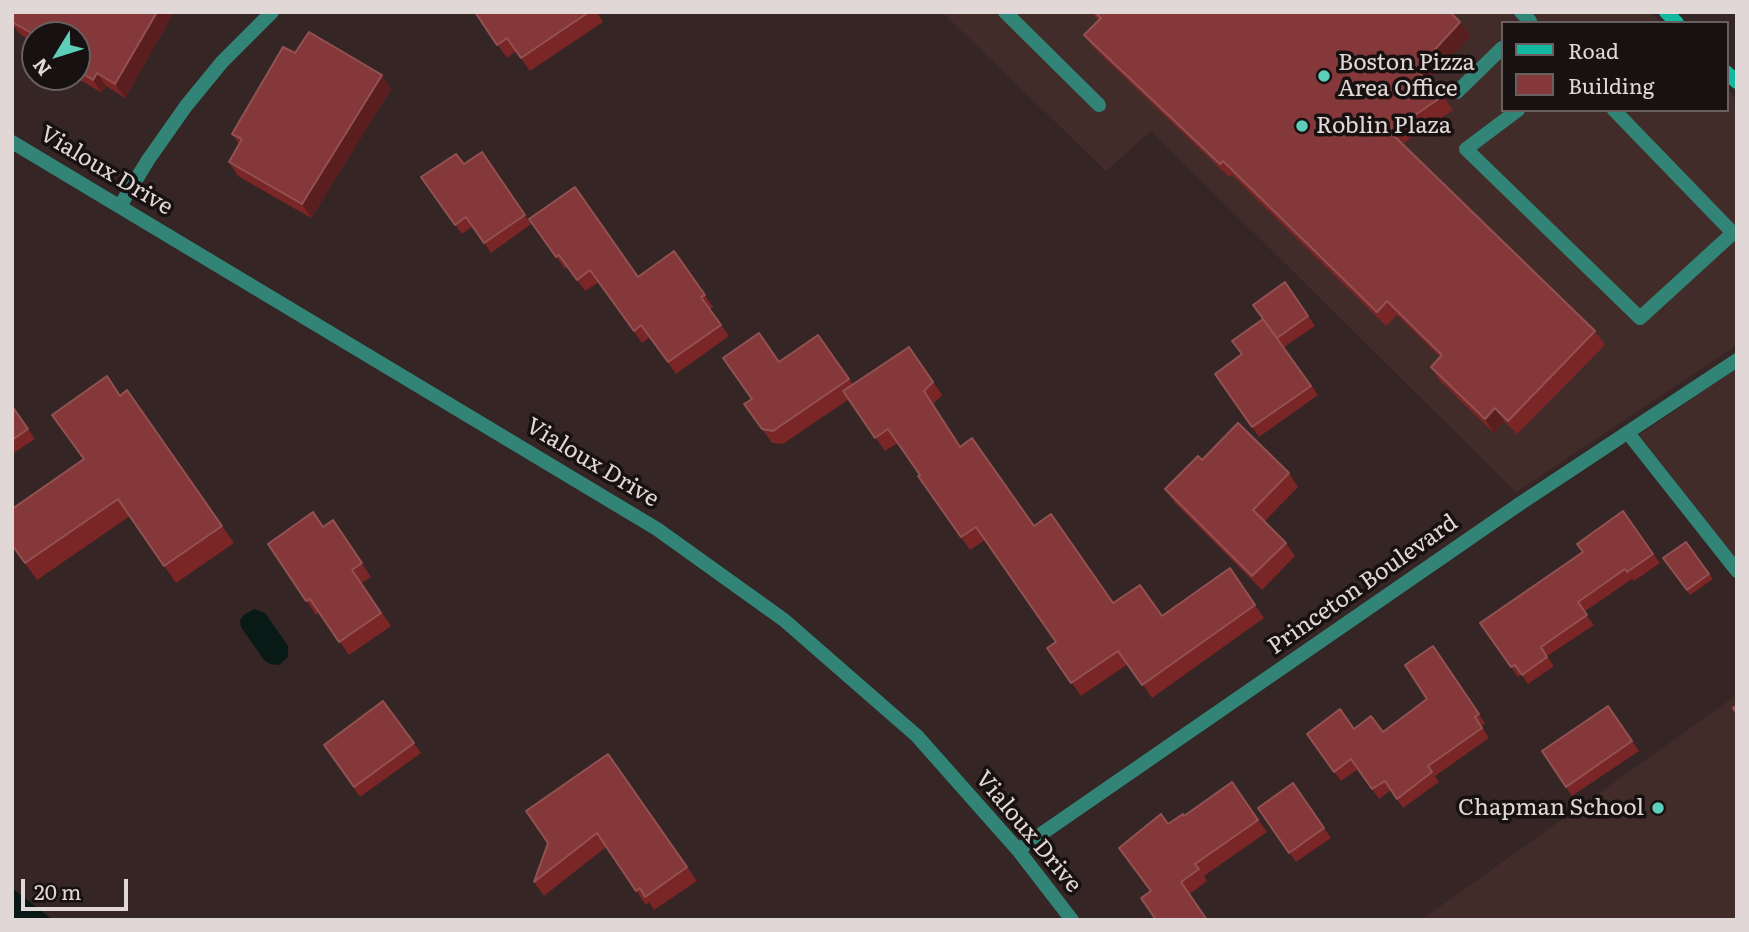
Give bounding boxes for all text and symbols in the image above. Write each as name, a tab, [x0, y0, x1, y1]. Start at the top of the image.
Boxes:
north arrow	[21, 21, 91, 91]
legend	[1500, 21, 1728, 112]
text: Road	[1568, 34, 1619, 65]
place label: Boston Pizza Area Office	[1338, 49, 1475, 103]
text: N	[25, 53, 57, 83]
marker: Boston Pizza Area Office	[1316, 68, 1332, 84]
text: Building	[1568, 69, 1654, 100]
place label: Roblin Plaza	[1316, 112, 1451, 140]
marker: Roblin Plaza	[1294, 118, 1310, 134]
street label: Vialoux Drive	[35, 120, 177, 222]
street label: Vialoux Drive	[521, 412, 663, 514]
street label: Princeton Boulevard	[1263, 509, 1463, 661]
street label: Vialoux Drive	[969, 766, 1087, 898]
place label: Chapman School	[1458, 794, 1644, 822]
marker: Chapman School	[1650, 800, 1666, 816]
scale bar	[24, 866, 131, 910]
text: 20 m	[34, 875, 81, 906]

